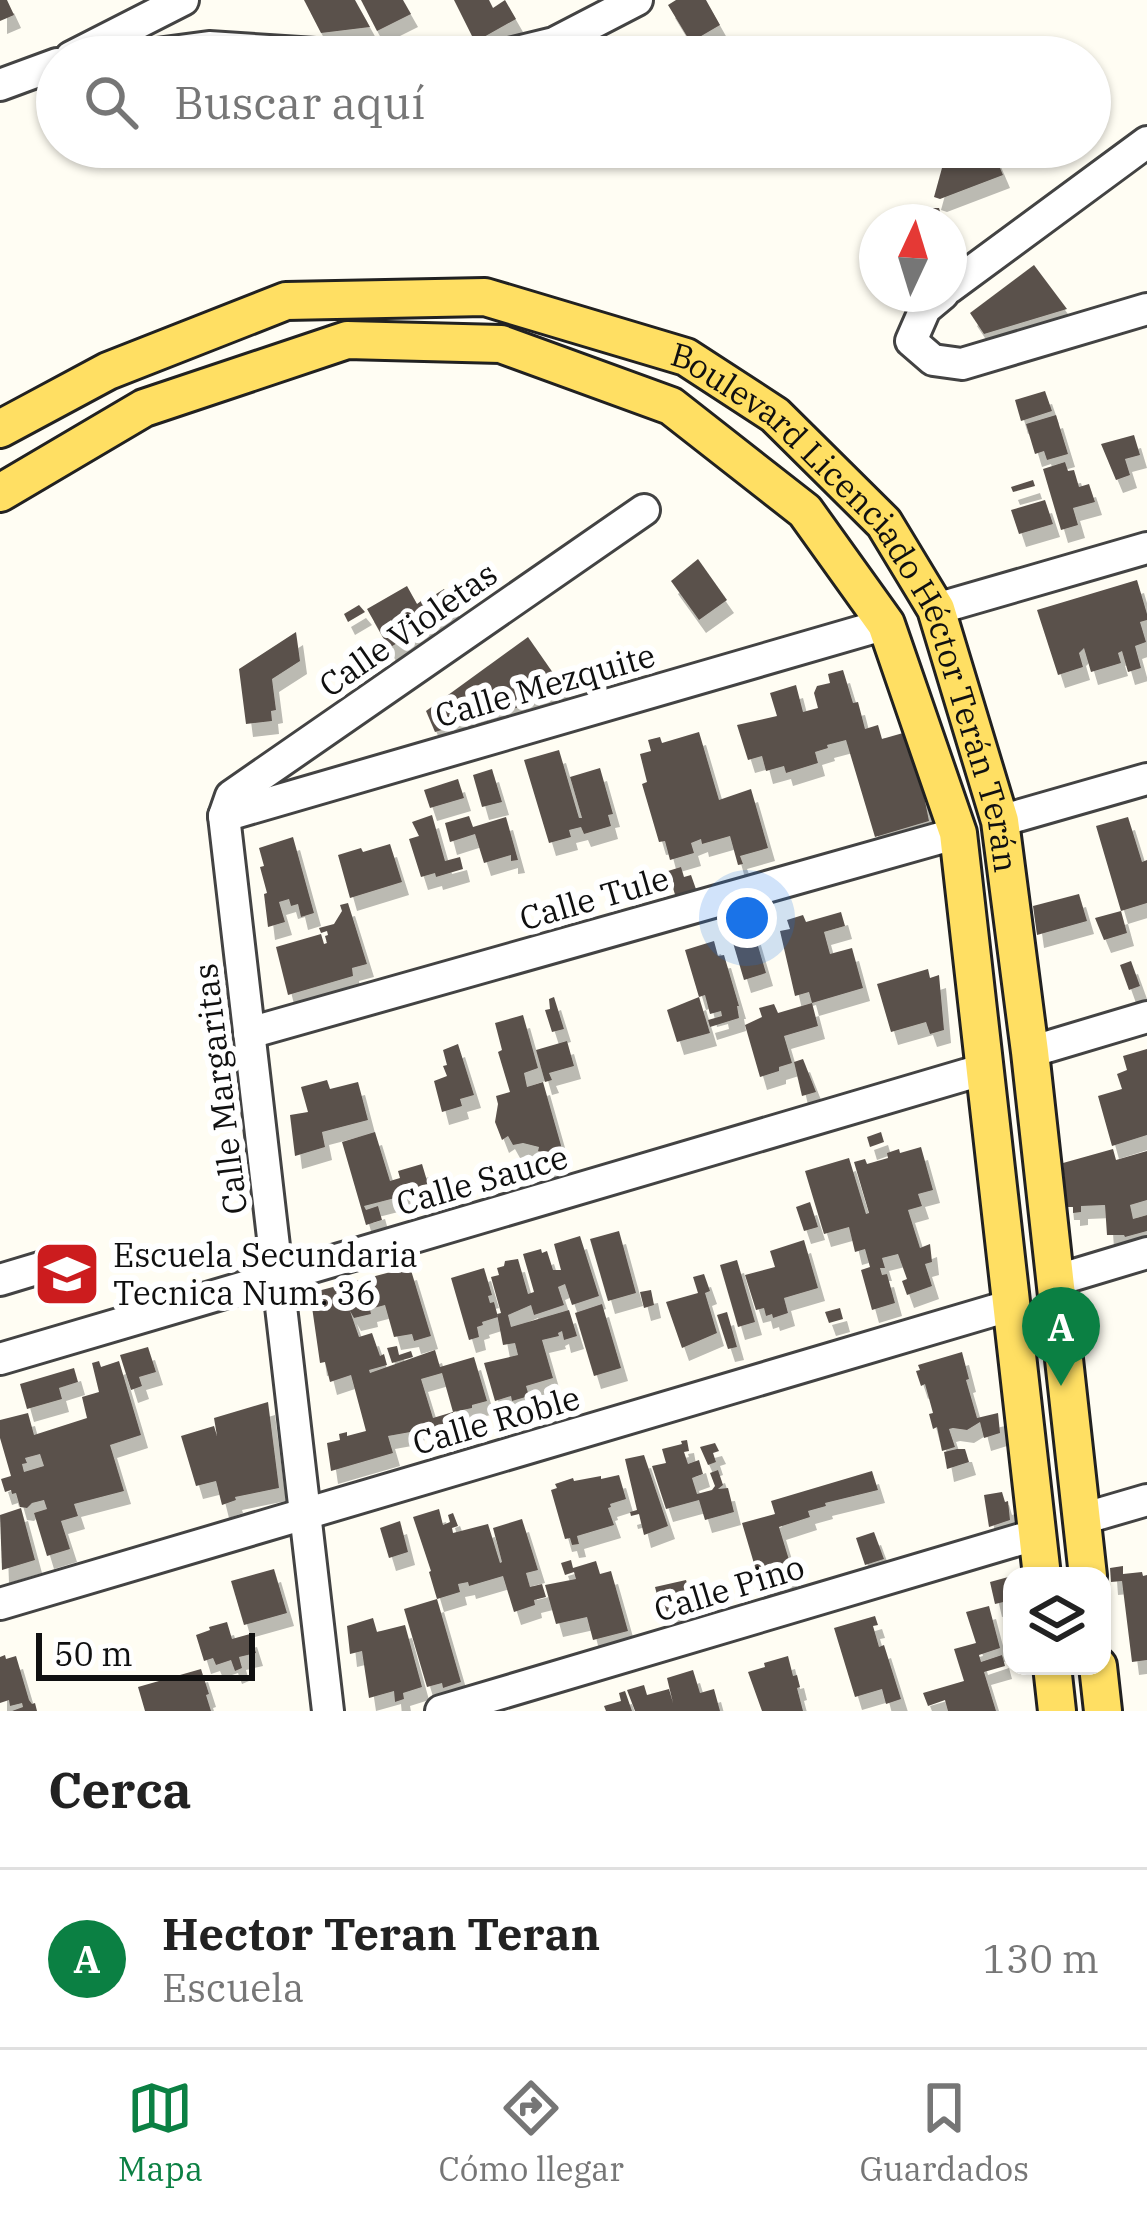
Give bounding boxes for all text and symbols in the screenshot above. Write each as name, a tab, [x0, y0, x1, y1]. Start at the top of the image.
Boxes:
search box	[36, 36, 1111, 168]
icon: search	[78, 69, 144, 135]
text: Buscar aquí	[174, 73, 425, 131]
north arrow	[859, 204, 967, 312]
street label: Boulevard Licenciado Héctor Terán Terán	[666, 332, 1028, 875]
street label: Calle Violetas	[310, 551, 505, 706]
street label: Calle Mezquite	[430, 633, 660, 736]
street label: Calle Tule	[514, 856, 673, 939]
your location	[717, 888, 777, 948]
street label: Calle Margaritas	[183, 961, 256, 1217]
street label: Calle Sauce	[391, 1135, 573, 1224]
place label: Escuela Secundaria Tecnica Num. 36	[113, 1233, 418, 1314]
school or university icon: Escuela Secundaria Tecnica Num. 36	[32, 1239, 102, 1309]
pin: A	[1022, 1287, 1100, 1386]
street label: Calle Roble	[407, 1375, 584, 1464]
street label: Calle Pino	[648, 1544, 809, 1631]
map controls	[1003, 1567, 1111, 1675]
button: layers	[1003, 1567, 1111, 1675]
scale bar	[36, 1627, 255, 1680]
text: 50 m	[54, 1632, 133, 1675]
text: Cerca	[48, 1756, 192, 1822]
text: Hector Teran Teran	[162, 1904, 600, 1962]
text: A	[73, 1933, 101, 1984]
text: 130 m	[983, 1933, 1099, 1984]
text: Escuela	[162, 1962, 304, 2013]
tab: Mapa	[118, 2075, 203, 2190]
tab: Cómo llegar	[439, 2075, 624, 2190]
tab: Guardados	[859, 2075, 1029, 2190]

